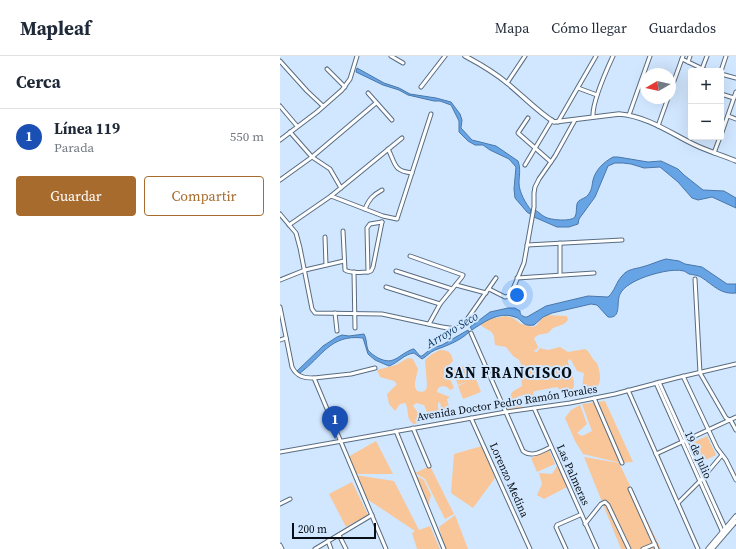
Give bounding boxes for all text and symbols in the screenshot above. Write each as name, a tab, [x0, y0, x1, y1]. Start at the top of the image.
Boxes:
text: Mapleaf	[20, 15, 91, 41]
text: Mapa	[495, 18, 529, 38]
text: Cómo llegar	[551, 18, 627, 38]
text: Guardados	[649, 18, 716, 38]
north arrow	[640, 68, 676, 104]
map controls	[688, 68, 724, 140]
button: +	[688, 68, 724, 104]
text: Cerca	[16, 70, 61, 94]
button: −	[688, 104, 724, 140]
text: Línea 119	[54, 118, 120, 139]
text: 1	[25, 128, 33, 145]
text: 550 m	[230, 128, 264, 145]
text: Parada	[54, 139, 94, 156]
button: Guardar	[16, 176, 136, 216]
button: Compartir	[144, 176, 264, 216]
your location	[507, 285, 527, 305]
water label: Arroyo Seco	[422, 308, 481, 352]
district label: SAN FRANCISCO	[445, 362, 573, 383]
street label: Avenida Doctor Pedro Ramón Torales	[416, 381, 599, 425]
pin: 1	[322, 406, 348, 439]
street label: 19 de Julio	[681, 429, 715, 481]
street label: Lorenzo Medina	[486, 440, 532, 520]
street label: Las Palmeras	[553, 442, 593, 508]
scale bar	[292, 521, 376, 540]
text: 200 m	[298, 522, 327, 537]

